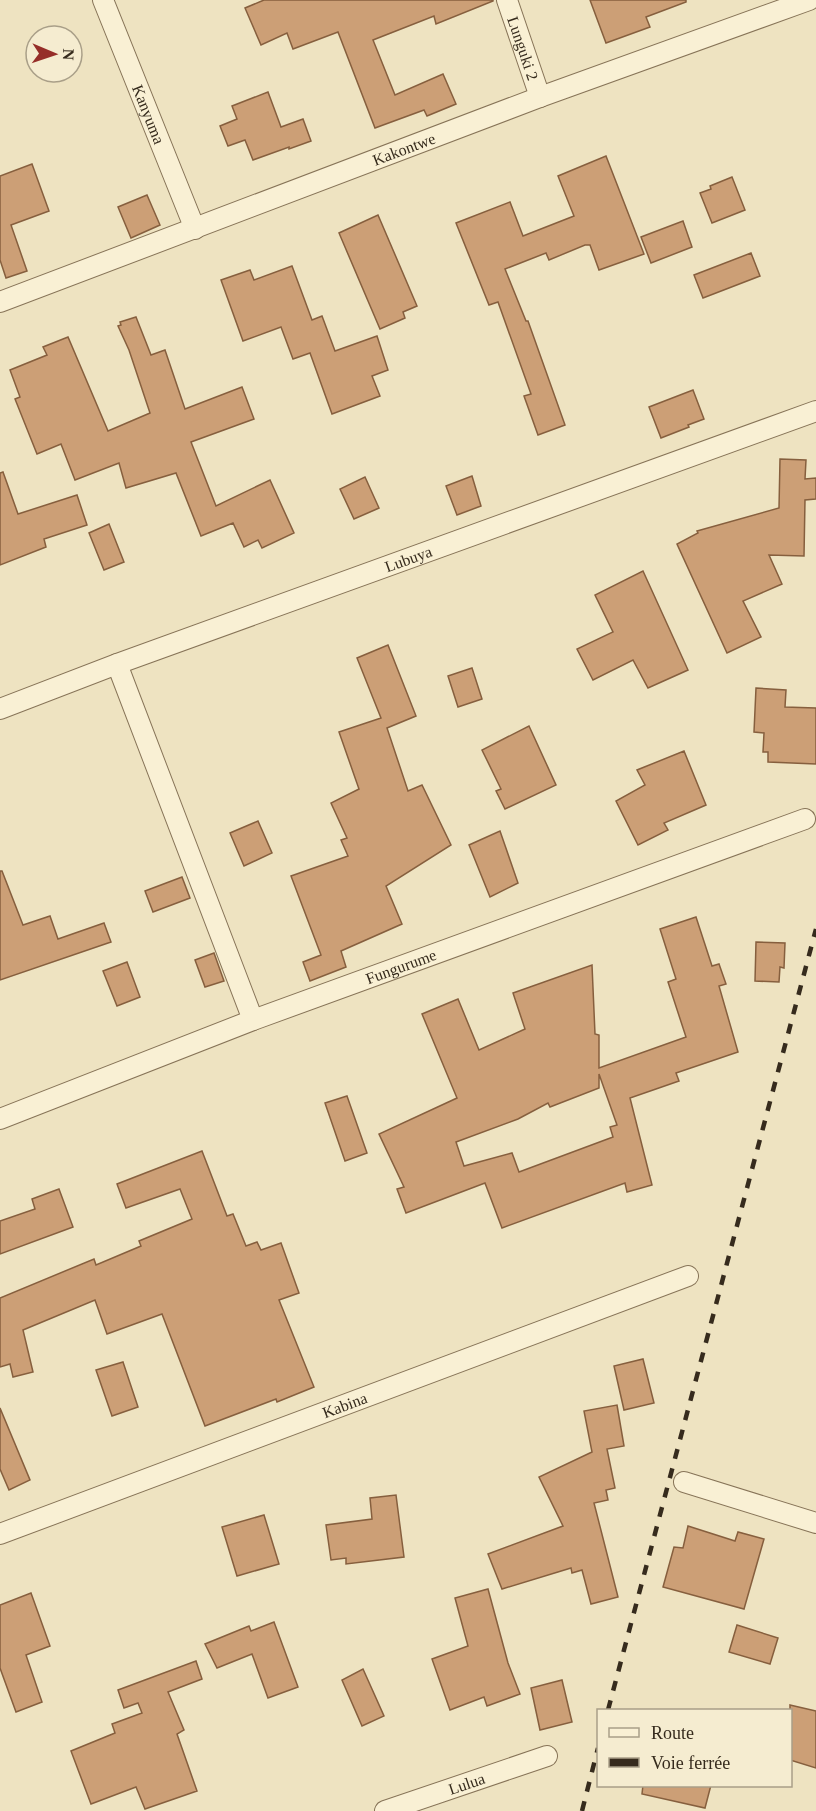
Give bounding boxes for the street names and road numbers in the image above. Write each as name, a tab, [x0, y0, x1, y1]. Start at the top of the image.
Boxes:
street label: Lunguki 2	[504, 14, 542, 83]
street label: Kanyuma	[129, 82, 168, 146]
street label: Kakontwe	[370, 130, 438, 169]
street label: Lubuya	[382, 543, 434, 575]
street label: Fungurume	[363, 946, 439, 987]
street label: Kabina	[320, 1389, 369, 1421]
street label: Lulua	[446, 1770, 487, 1798]

